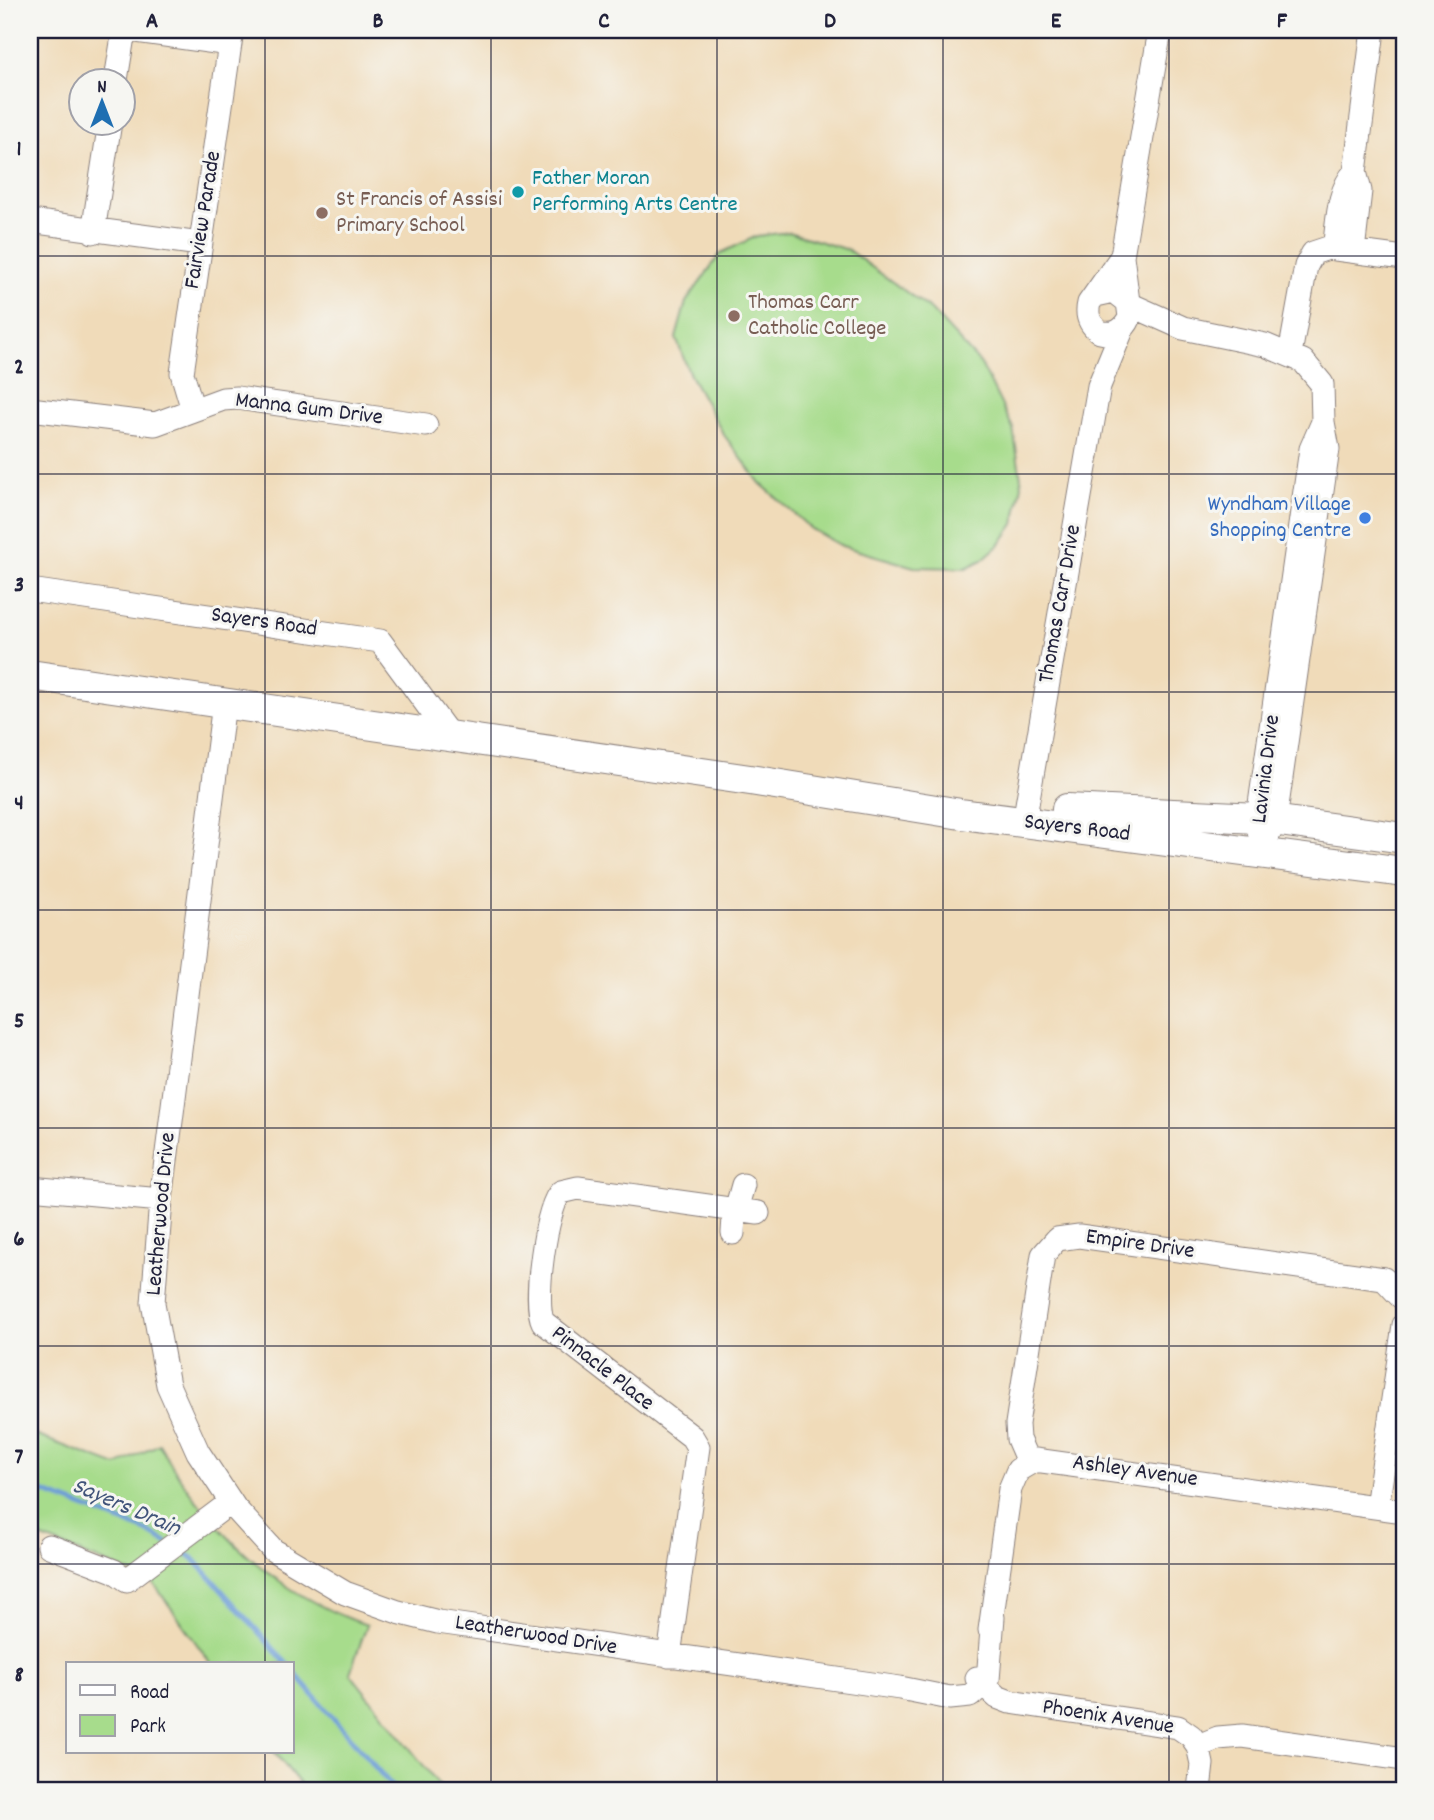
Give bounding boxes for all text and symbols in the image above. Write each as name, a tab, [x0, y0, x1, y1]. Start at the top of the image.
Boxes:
text: A	[146, 6, 158, 39]
text: B	[373, 6, 384, 39]
text: C	[598, 6, 610, 39]
text: D	[824, 6, 836, 39]
text: E	[1051, 6, 1062, 39]
text: F	[1277, 6, 1288, 39]
north arrow	[66, 66, 136, 136]
text: N	[97, 75, 107, 102]
text: 1	[16, 134, 22, 167]
street label: Fairview Parade	[177, 149, 231, 291]
place label: Father Moran Performing Arts Centre	[532, 163, 738, 222]
place label: St Francis of Assisi Primary School	[336, 184, 502, 243]
marker: Father Moran Performing Arts Centre	[510, 184, 526, 200]
marker: St Francis of Assisi Primary School	[314, 205, 330, 221]
place label: Thomas Carr Catholic College	[748, 287, 886, 346]
marker: Thomas Carr Catholic College	[726, 308, 742, 324]
text: 2	[14, 352, 24, 385]
street label: Manna Gum Drive	[233, 385, 385, 435]
place label: Wyndham Village Shopping Centre	[1207, 489, 1351, 548]
marker: Wyndham Village Shopping Centre	[1357, 510, 1373, 526]
street label: Thomas Carr Drive	[1031, 522, 1091, 686]
text: 3	[14, 570, 24, 603]
street label: Sayers Road	[209, 599, 319, 647]
street label: Lavinia Drive	[1244, 713, 1290, 825]
text: 4	[14, 788, 24, 821]
street label: Sayers Road	[1022, 806, 1132, 852]
text: 5	[14, 1006, 24, 1039]
street label: Leatherwood Drive	[138, 1131, 186, 1297]
street label: Empire Drive	[1084, 1221, 1196, 1269]
text: 6	[13, 1224, 25, 1257]
street label: Pinnacle Place	[543, 1318, 661, 1420]
text: 7	[15, 1442, 24, 1475]
street label: Ashley Avenue	[1070, 1447, 1200, 1497]
water label: Sayers Drain	[67, 1470, 186, 1546]
street label: Leatherwood Drive	[453, 1607, 619, 1665]
text: 8	[14, 1660, 24, 1693]
legend	[66, 1662, 294, 1754]
text: Road	[130, 1679, 169, 1709]
street label: Phoenix Avenue	[1040, 1691, 1176, 1745]
text: Park	[130, 1713, 166, 1743]

